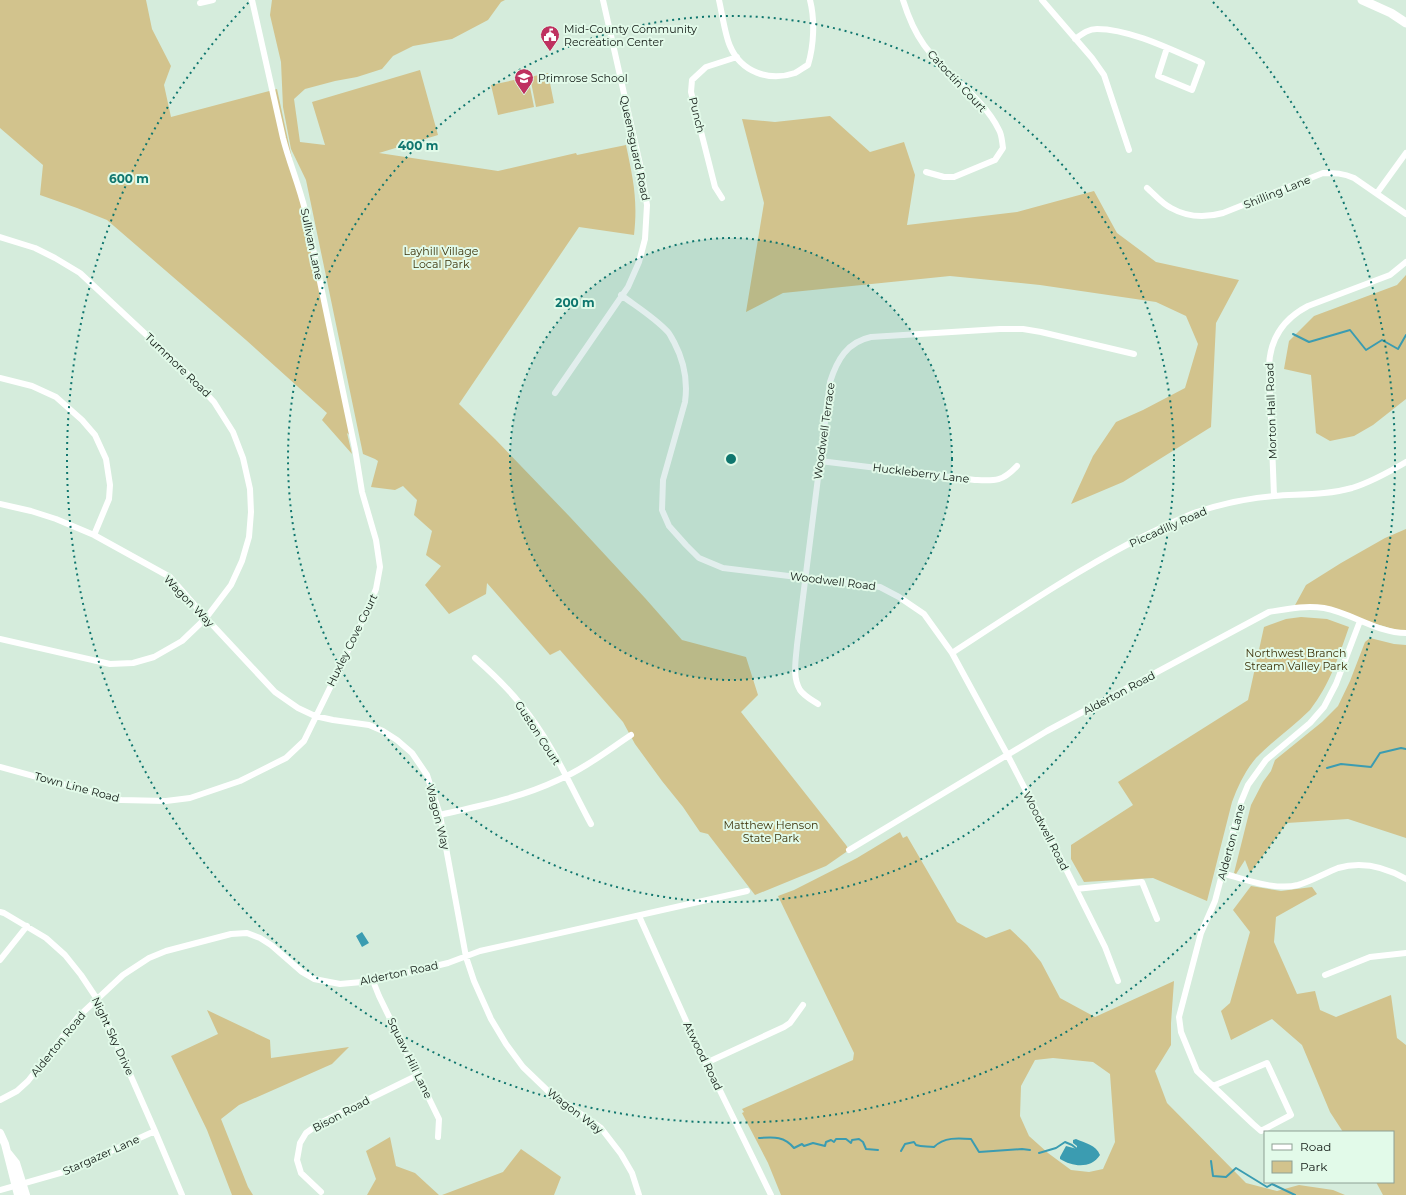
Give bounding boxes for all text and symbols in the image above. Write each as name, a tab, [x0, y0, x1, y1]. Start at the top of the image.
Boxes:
place label: Mid-County Community Recreation Center	[564, 22, 697, 49]
public building icon: Mid-County Community Recreation Center	[539, 24, 561, 52]
street label: Catoctin Court	[925, 47, 990, 116]
school or university icon: Primrose School	[513, 67, 535, 95]
place label: Primrose School	[538, 71, 628, 85]
street label: Queensguard Road	[617, 94, 653, 202]
street label: Punch	[686, 96, 708, 134]
text: 400 m	[398, 138, 438, 153]
text: 600 m	[109, 171, 149, 186]
street label: Shilling Lane	[1241, 172, 1313, 212]
street label: Sullivan Lane	[298, 207, 326, 281]
park label: Layhill Village Local Park	[404, 244, 479, 271]
text: 200 m	[555, 295, 595, 310]
street label: Turnmore Road	[142, 330, 214, 400]
street label: Morton Hall Road	[1262, 363, 1280, 459]
street label: Woodwell Terrace	[810, 381, 838, 480]
centre of rings	[724, 452, 738, 466]
street label: Huckleberry Lane	[872, 460, 970, 486]
street label: Piccadilly Road	[1127, 504, 1209, 550]
street label: Woodwell Road	[789, 569, 877, 593]
street label: Wagon Way	[161, 572, 217, 630]
street label: Huxley Cove Court	[324, 591, 381, 688]
park label: Northwest Branch Stream Valley Park	[1244, 646, 1348, 673]
street label: Alderton Road	[1080, 668, 1158, 718]
street label: Guston Court	[512, 698, 564, 768]
street label: Town Line Road	[33, 769, 121, 805]
street label: Wagon Way	[423, 783, 453, 851]
street label: Woodwell Road	[1020, 789, 1072, 873]
street label: Alderton Lane	[1214, 802, 1248, 882]
park label: Matthew Henson State Park	[723, 818, 819, 845]
street label: Alderton Road	[359, 958, 439, 988]
street label: Night Sky Drive	[89, 995, 137, 1078]
street label: Alderton Road	[27, 1009, 89, 1079]
street label: Squaw Hill Lane	[384, 1015, 436, 1101]
street label: Atwood Road	[680, 1019, 726, 1093]
street label: Wagon Way	[544, 1085, 606, 1137]
street label: Bison Road	[310, 1093, 372, 1135]
legend	[1264, 1131, 1394, 1183]
street label: Stargazer Lane	[61, 1132, 142, 1178]
text: Road	[1300, 1139, 1331, 1154]
text: Park	[1300, 1159, 1328, 1174]

